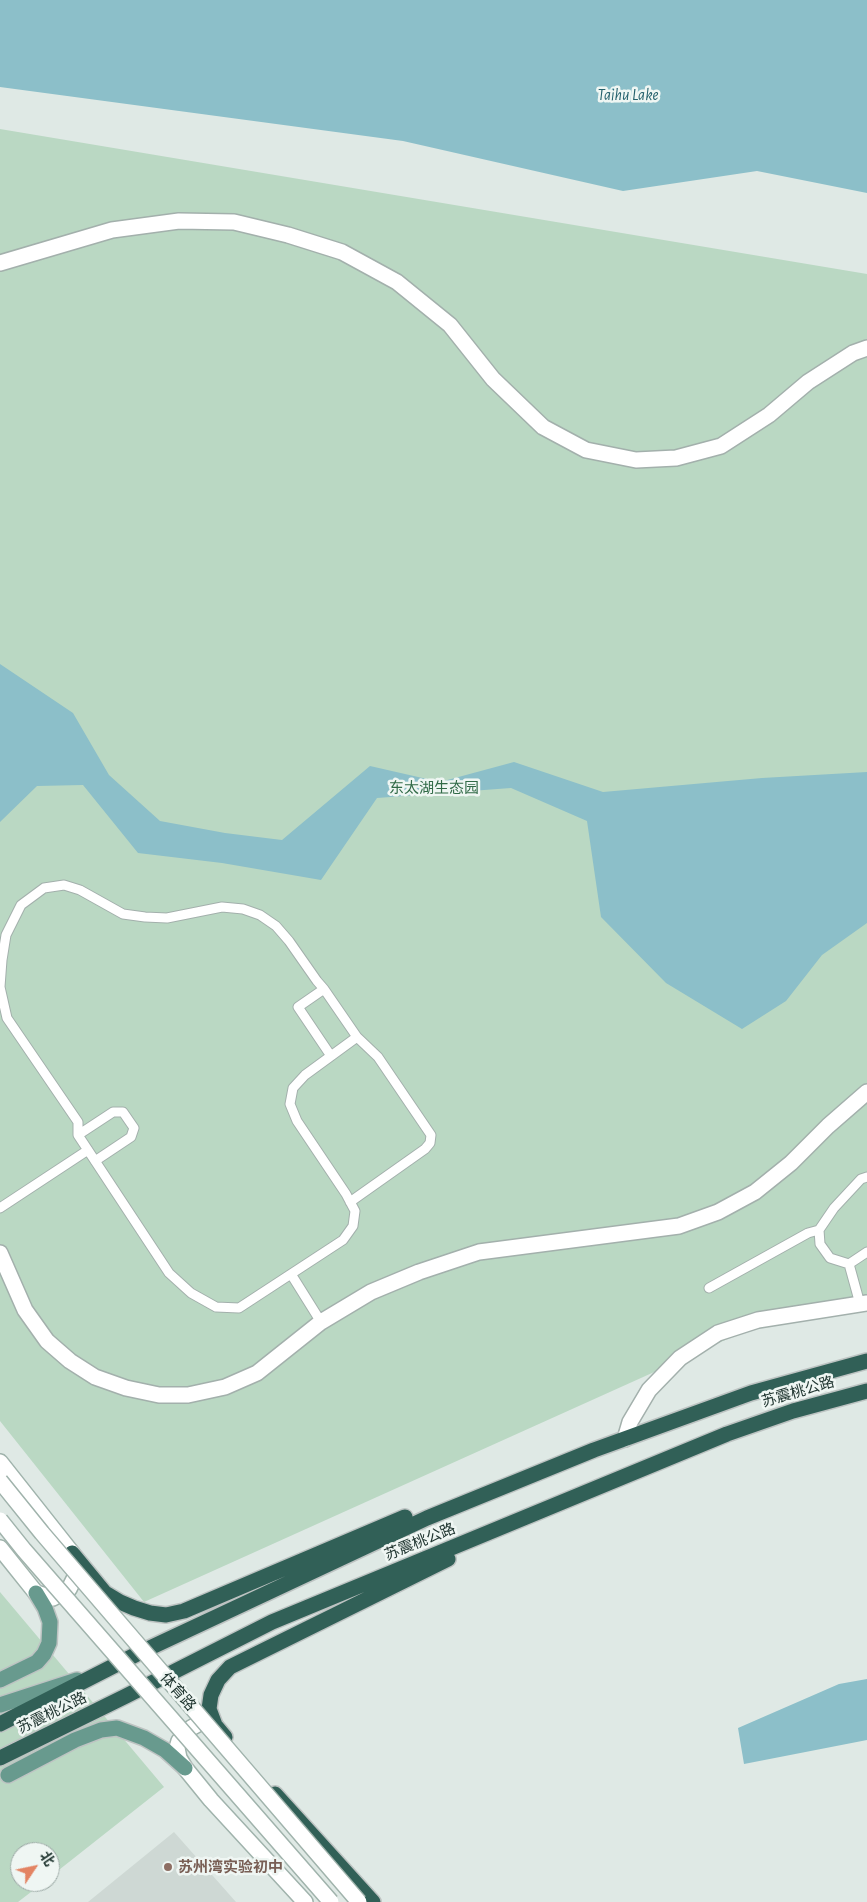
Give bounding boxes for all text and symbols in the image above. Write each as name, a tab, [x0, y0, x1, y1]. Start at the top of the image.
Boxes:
water label: Taihu Lake	[598, 85, 658, 105]
park label: 东太湖生态园	[389, 779, 479, 797]
street label: 苏震桃公路	[759, 1373, 837, 1411]
street label: 苏震桃公路	[382, 1520, 458, 1564]
street label: 体育路	[156, 1669, 200, 1715]
street label: 苏震桃公路	[14, 1688, 90, 1738]
north arrow	[10, 1842, 60, 1892]
text: 北	[37, 1849, 56, 1869]
place label: 苏州湾实验初中	[178, 1858, 283, 1876]
marker: 苏州湾实验初中	[162, 1861, 174, 1873]

